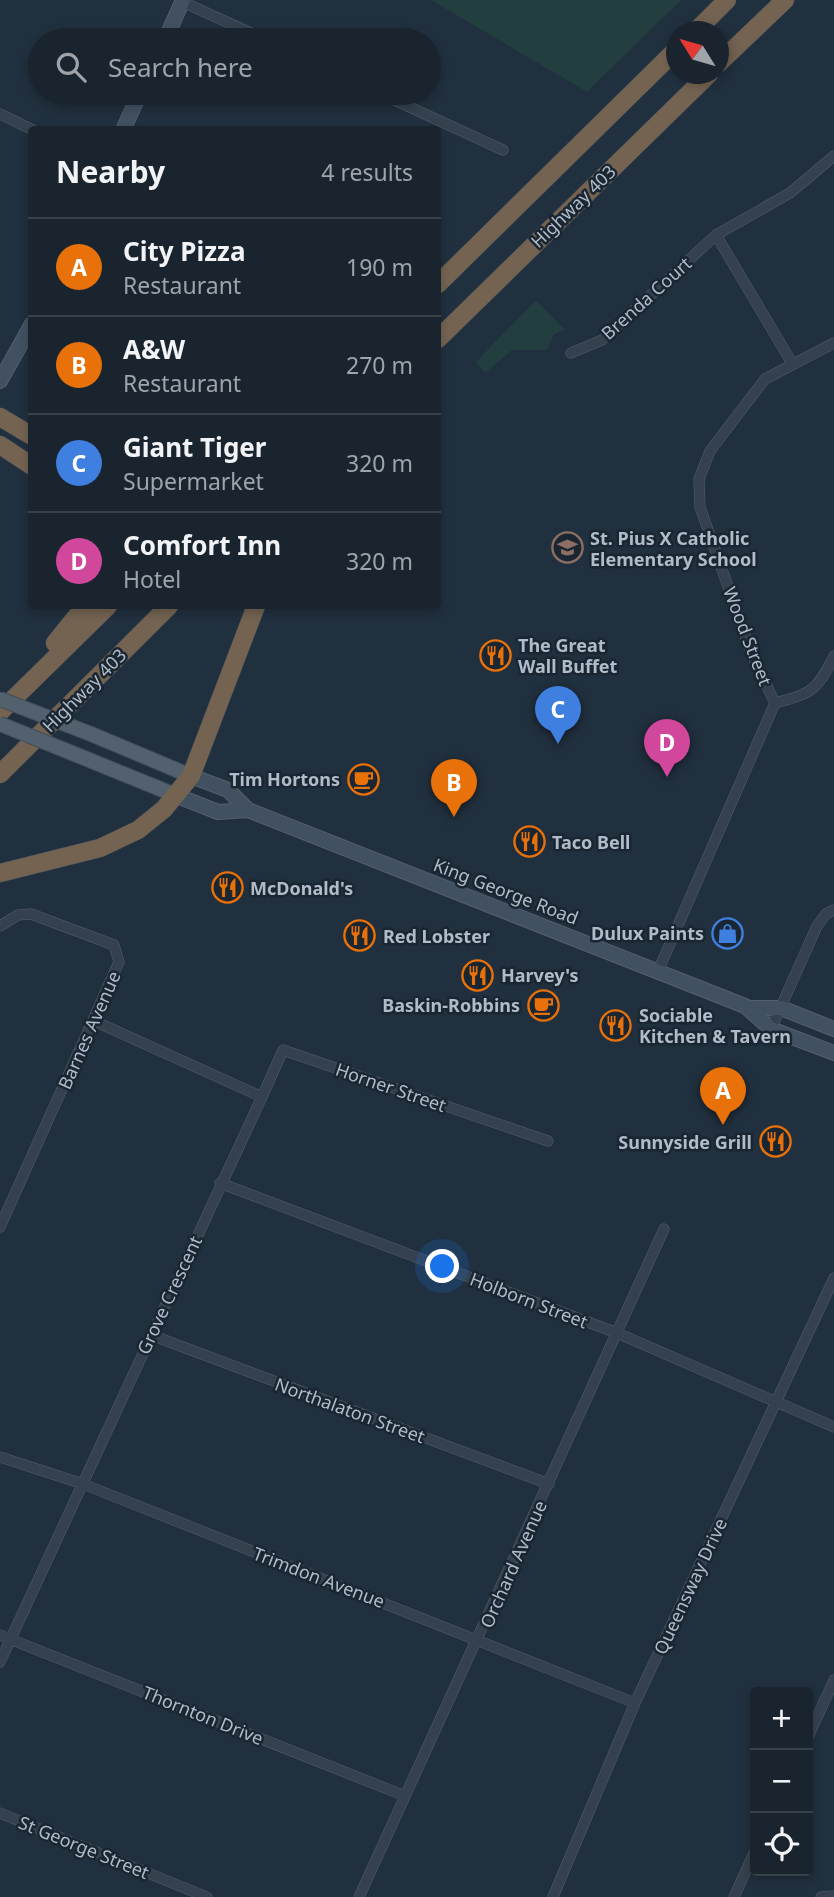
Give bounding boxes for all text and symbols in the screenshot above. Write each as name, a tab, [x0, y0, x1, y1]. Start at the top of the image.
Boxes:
north arrow	[666, 21, 729, 84]
search box	[28, 28, 441, 105]
icon: search	[52, 48, 90, 86]
text: Search here	[108, 49, 253, 85]
text: Nearby	[56, 151, 165, 192]
text: 4 results	[321, 156, 413, 188]
street label: Highway 403	[525, 159, 621, 253]
text: City Pizza	[123, 233, 246, 269]
text: A	[71, 251, 87, 283]
text: 190 m	[346, 251, 413, 283]
street label: Brenda Court	[596, 251, 696, 345]
text: Restaurant	[123, 269, 241, 301]
text: A&W	[123, 331, 185, 367]
text: B	[71, 349, 87, 381]
text: 270 m	[346, 349, 413, 381]
text: Restaurant	[123, 367, 241, 399]
text: Giant Tiger	[123, 429, 266, 465]
text: C	[72, 447, 86, 479]
text: 320 m	[346, 447, 413, 479]
text: Supermarket	[123, 465, 264, 497]
place label: St. Pius X Catholic Elementary School	[590, 526, 757, 571]
text: Comfort Inn	[123, 527, 281, 563]
school or university icon: St. Pius X Catholic Elementary School	[550, 531, 584, 565]
text: D	[71, 545, 87, 577]
text: 320 m	[346, 545, 413, 577]
text: Hotel	[123, 563, 181, 595]
street label: Wood Street	[718, 583, 778, 689]
place label: The Great Wall Buffet	[518, 633, 618, 678]
restaurant icon: The Great Wall Buffet	[478, 638, 512, 672]
street label: Highway 403	[37, 643, 131, 737]
pin: C	[535, 686, 581, 744]
pin: D	[644, 719, 690, 777]
pin: B	[431, 759, 477, 817]
cafe icon: Tim Hortons	[346, 762, 380, 796]
place label: Tim Hortons	[229, 767, 340, 791]
restaurant icon: Taco Bell	[512, 825, 546, 859]
place label: Taco Bell	[552, 830, 630, 854]
street label: King George Road	[430, 852, 582, 930]
restaurant icon: McDonald's	[210, 871, 244, 905]
place label: McDonald's	[250, 876, 353, 900]
shop icon: Dulux Paints	[710, 916, 744, 950]
restaurant icon: Red Lobster	[343, 919, 377, 953]
place label: Dulux Paints	[591, 921, 704, 945]
place label: Red Lobster	[383, 924, 490, 948]
restaurant icon: Harvey's	[461, 958, 495, 992]
place label: Harvey's	[501, 963, 579, 987]
street label: Barnes Avenue	[52, 967, 126, 1093]
cafe icon: Baskin-Robbins	[526, 988, 560, 1022]
place label: Baskin-Robbins	[382, 993, 520, 1017]
place label: Sociable Kitchen & Tavern	[639, 1003, 791, 1048]
restaurant icon: Sociable Kitchen & Tavern	[599, 1008, 633, 1042]
street label: Horner Street	[333, 1057, 450, 1117]
pin: A	[700, 1067, 746, 1125]
restaurant icon: Sunnyside Grill	[758, 1125, 792, 1159]
place label: Sunnyside Grill	[618, 1130, 752, 1154]
street label: Grove Crescent	[131, 1231, 207, 1358]
your location	[425, 1249, 459, 1283]
street label: Holborn Street	[467, 1267, 592, 1334]
street label: Northalaton Street	[272, 1372, 429, 1448]
street label: Orchard Avenue	[474, 1497, 552, 1631]
street label: Queensway Drive	[648, 1514, 732, 1658]
street label: Trimdon Avenue	[250, 1541, 388, 1613]
street label: Thornton Drive	[139, 1680, 267, 1750]
map controls	[750, 1687, 813, 1876]
button: +	[750, 1687, 813, 1750]
button: −	[750, 1750, 813, 1813]
street label: St George Street	[15, 1810, 153, 1884]
button: locate	[750, 1813, 813, 1876]

